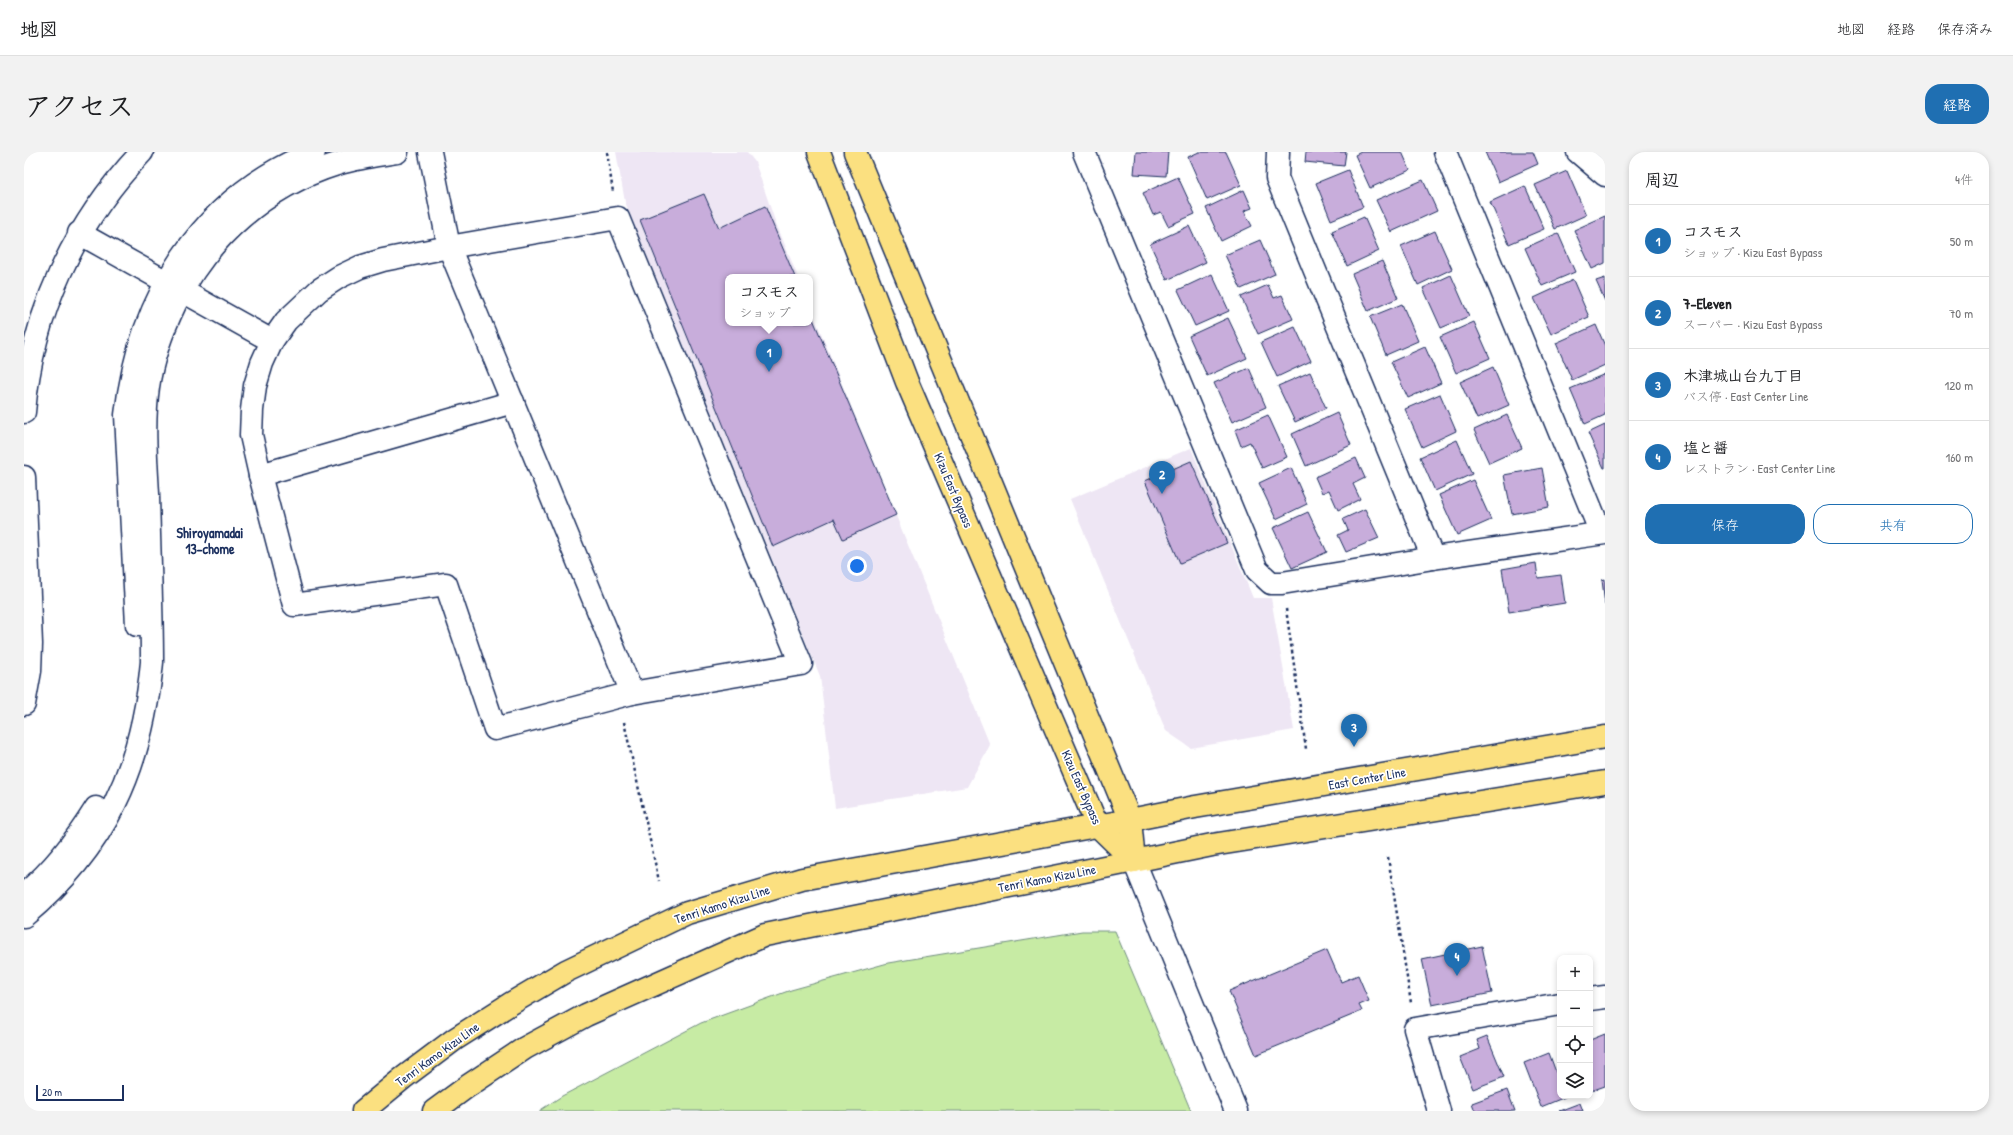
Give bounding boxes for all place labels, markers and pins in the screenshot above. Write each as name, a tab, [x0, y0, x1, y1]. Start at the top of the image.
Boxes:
pin: 1	[756, 339, 782, 372]
pin: 2	[1149, 461, 1175, 494]
pin: 3	[1341, 714, 1367, 747]
pin: 4	[1444, 943, 1470, 976]

